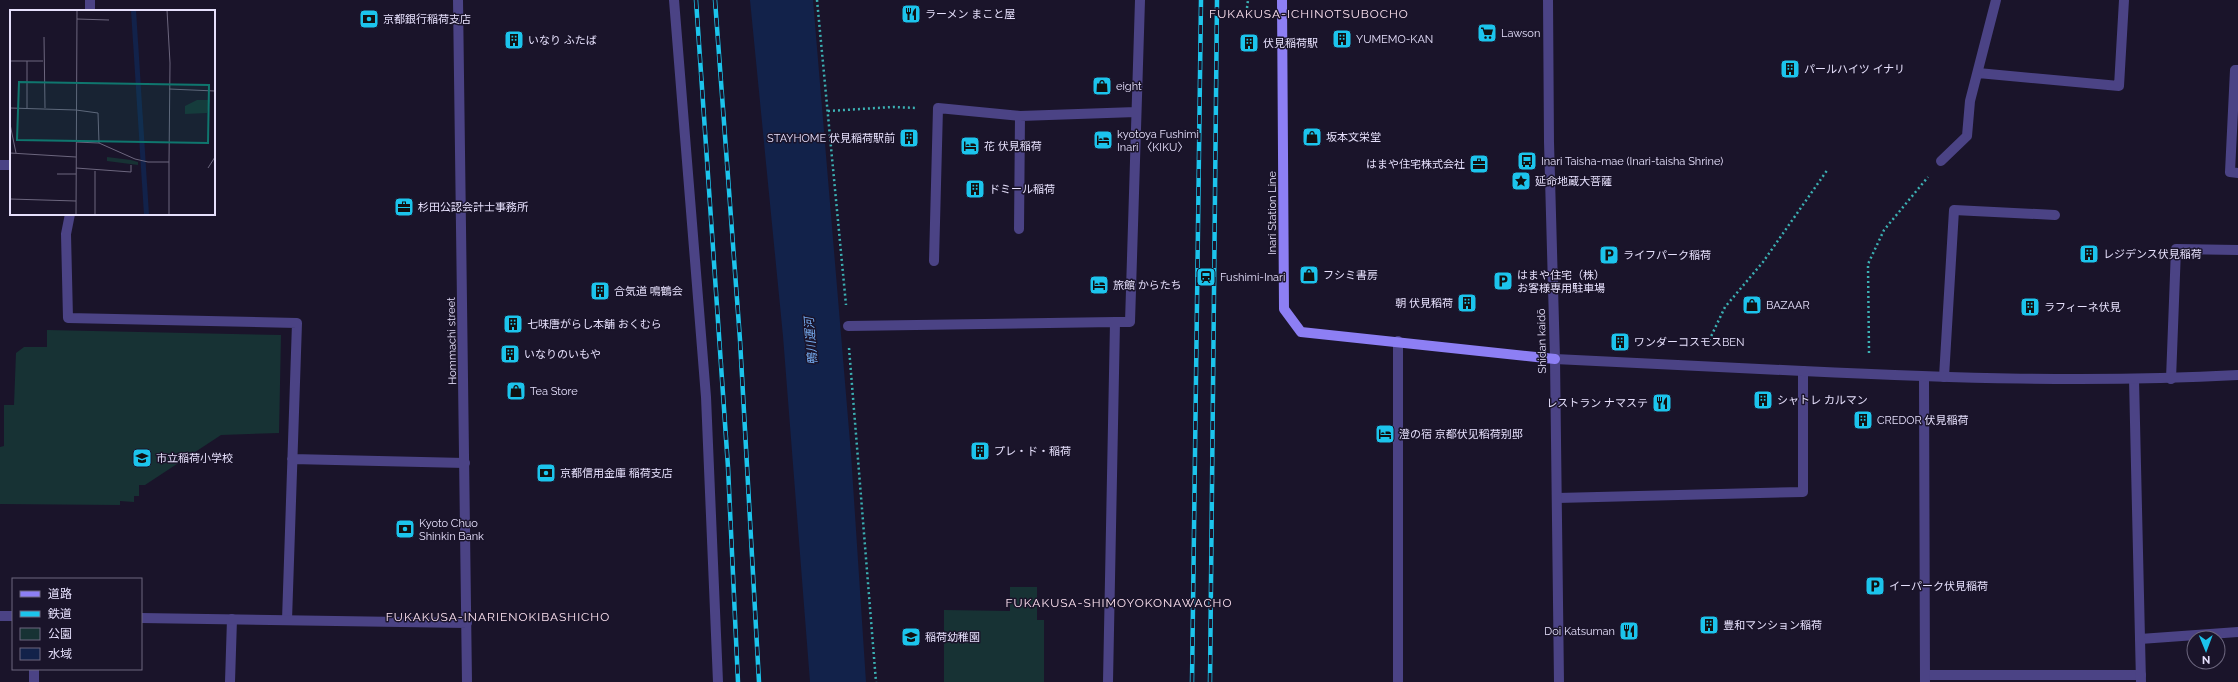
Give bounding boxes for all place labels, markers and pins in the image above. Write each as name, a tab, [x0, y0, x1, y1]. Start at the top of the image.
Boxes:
restaurant icon: ラーメン まこと屋	[900, 3, 922, 25]
bank icon: 京都銀行稲荷支店	[358, 8, 380, 30]
place label: ラーメン まこと屋	[925, 8, 1015, 21]
place label: 京都銀行稲荷支店	[383, 13, 471, 26]
supermarket icon: Lawson	[1476, 22, 1498, 44]
place label: Lawson	[1501, 27, 1540, 40]
building icon: YUMEMO-KAN	[1331, 28, 1353, 50]
building icon: いなり ふたば	[503, 29, 525, 51]
building icon: 伏見稲荷駅	[1238, 32, 1260, 54]
place label: YUMEMO-KAN	[1356, 33, 1433, 46]
place label: いなり ふたば	[528, 34, 597, 47]
place label: 伏見稲荷駅	[1263, 37, 1318, 50]
building icon: パールハイツ イナリ	[1779, 58, 1801, 80]
place label: パールハイツ イナリ	[1804, 63, 1905, 76]
shop icon: eight	[1091, 75, 1113, 97]
place label: eight	[1116, 80, 1142, 93]
shop icon: 坂本文栄堂	[1301, 126, 1323, 148]
building icon: STAYHOME 伏見稲荷駅前	[898, 127, 920, 149]
place label: kyotoya Fushimi Inari 〈KIKU〉	[1117, 128, 1199, 154]
hotel icon: kyotoya Fushimi Inari 〈KIKU〉	[1092, 129, 1114, 151]
place label: 坂本文栄堂	[1326, 131, 1381, 144]
place label: STAYHOME 伏見稲荷駅前	[767, 132, 895, 145]
hotel icon: 花 伏見稲荷	[959, 135, 981, 157]
place label: 花 伏見稲荷	[984, 140, 1042, 153]
bus stop icon: Inari Taisha-mae (Inari-taisha Shrine)	[1516, 150, 1538, 172]
office icon: はまや住宅株式会社	[1468, 153, 1490, 175]
place label: Inari Taisha-mae (Inari-taisha Shrine)	[1541, 155, 1723, 168]
place label: はまや住宅株式会社	[1366, 158, 1465, 171]
place icon: 延命地蔵大菩薩	[1510, 170, 1532, 192]
place label: 延命地蔵大菩薩	[1535, 175, 1612, 188]
building icon: ドミール稲荷	[964, 178, 986, 200]
place label: ドミール稲荷	[989, 183, 1055, 196]
office icon: 杉田公認会計士事務所	[393, 196, 415, 218]
place label: 杉田公認会計士事務所	[418, 201, 529, 214]
building icon: レジデンス伏見稲荷	[2078, 243, 2100, 265]
parking icon: ライフパーク稲荷	[1598, 244, 1620, 266]
place label: レジデンス伏見稲荷	[2103, 248, 2202, 261]
place label: ライフパーク稲荷	[1623, 249, 1711, 262]
shop icon: フシミ書房	[1298, 264, 1320, 286]
station icon: Fushimi-Inari	[1195, 266, 1217, 288]
place label: フシミ書房	[1323, 269, 1378, 282]
place label: はまや住宅（株） お客様専用駐車場	[1517, 269, 1605, 295]
parking icon: はまや住宅（株） お客様専用駐車場	[1492, 270, 1514, 292]
place label: Fushimi-Inari	[1220, 271, 1285, 284]
hotel icon: 旅館 からたち	[1088, 274, 1110, 296]
place label: 旅館 からたち	[1113, 279, 1182, 292]
building icon: 合気道 鳴鶴会	[589, 280, 611, 302]
place label: 合気道 鳴鶴会	[614, 285, 683, 298]
building icon: 朝 伏見稻荷	[1456, 292, 1478, 314]
shop icon: BAZAAR	[1741, 294, 1763, 316]
building icon: ラフィーネ伏見	[2019, 296, 2041, 318]
place label: 朝 伏見稻荷	[1395, 297, 1453, 310]
place label: BAZAAR	[1766, 299, 1810, 312]
place label: ラフィーネ伏見	[2044, 301, 2121, 314]
building icon: 七味唐がらし本舗 おくむら	[502, 313, 524, 335]
place label: 七味唐がらし本舗 おくむら	[527, 318, 662, 331]
building icon: ワンダーコスモスBEN	[1609, 331, 1631, 353]
place label: ワンダーコスモスBEN	[1634, 336, 1745, 349]
building icon: いなりのいもや	[499, 343, 521, 365]
place label: いなりのいもや	[524, 348, 601, 361]
shop icon: Tea Store	[505, 380, 527, 402]
place label: Tea Store	[530, 385, 578, 398]
building icon: シャトレ カルマン	[1752, 389, 1774, 411]
restaurant icon: レストラン ナマステ	[1651, 392, 1673, 414]
place label: シャトレ カルマン	[1777, 394, 1868, 407]
place label: レストラン ナマステ	[1546, 397, 1648, 410]
building icon: CREDOR 伏見稲荷	[1852, 409, 1874, 431]
place label: CREDOR 伏見稲荷	[1877, 414, 1969, 427]
hotel icon: 澄の宿 京都伏见稻荷别邸	[1374, 423, 1396, 445]
place label: 澄の宿 京都伏见稻荷别邸	[1399, 428, 1523, 441]
building icon: プレ・ド・稲荷	[969, 440, 991, 462]
place label: プレ・ド・稲荷	[994, 445, 1071, 458]
school or university icon: 市立稲荷小学校	[131, 447, 153, 469]
place label: 市立稲荷小学校	[156, 452, 233, 465]
bank icon: 京都信用金庫 稲荷支店	[535, 462, 557, 484]
place label: 京都信用金庫 稲荷支店	[560, 467, 673, 480]
place label: Kyoto Chuo Shinkin Bank	[419, 517, 484, 543]
bank icon: Kyoto Chuo Shinkin Bank	[394, 518, 416, 540]
parking icon: イーパーク伏見稲荷	[1864, 575, 1886, 597]
place label: イーパーク伏見稲荷	[1889, 580, 1988, 593]
building icon: 豊和マンション稲荷	[1698, 614, 1720, 636]
place label: 豊和マンション稲荷	[1723, 619, 1822, 632]
restaurant icon: Doi Katsuman	[1618, 620, 1640, 642]
place label: Doi Katsuman	[1544, 625, 1615, 638]
school or university icon: 稲荷幼稚園	[900, 626, 922, 648]
place label: 稲荷幼稚園	[925, 631, 980, 644]

